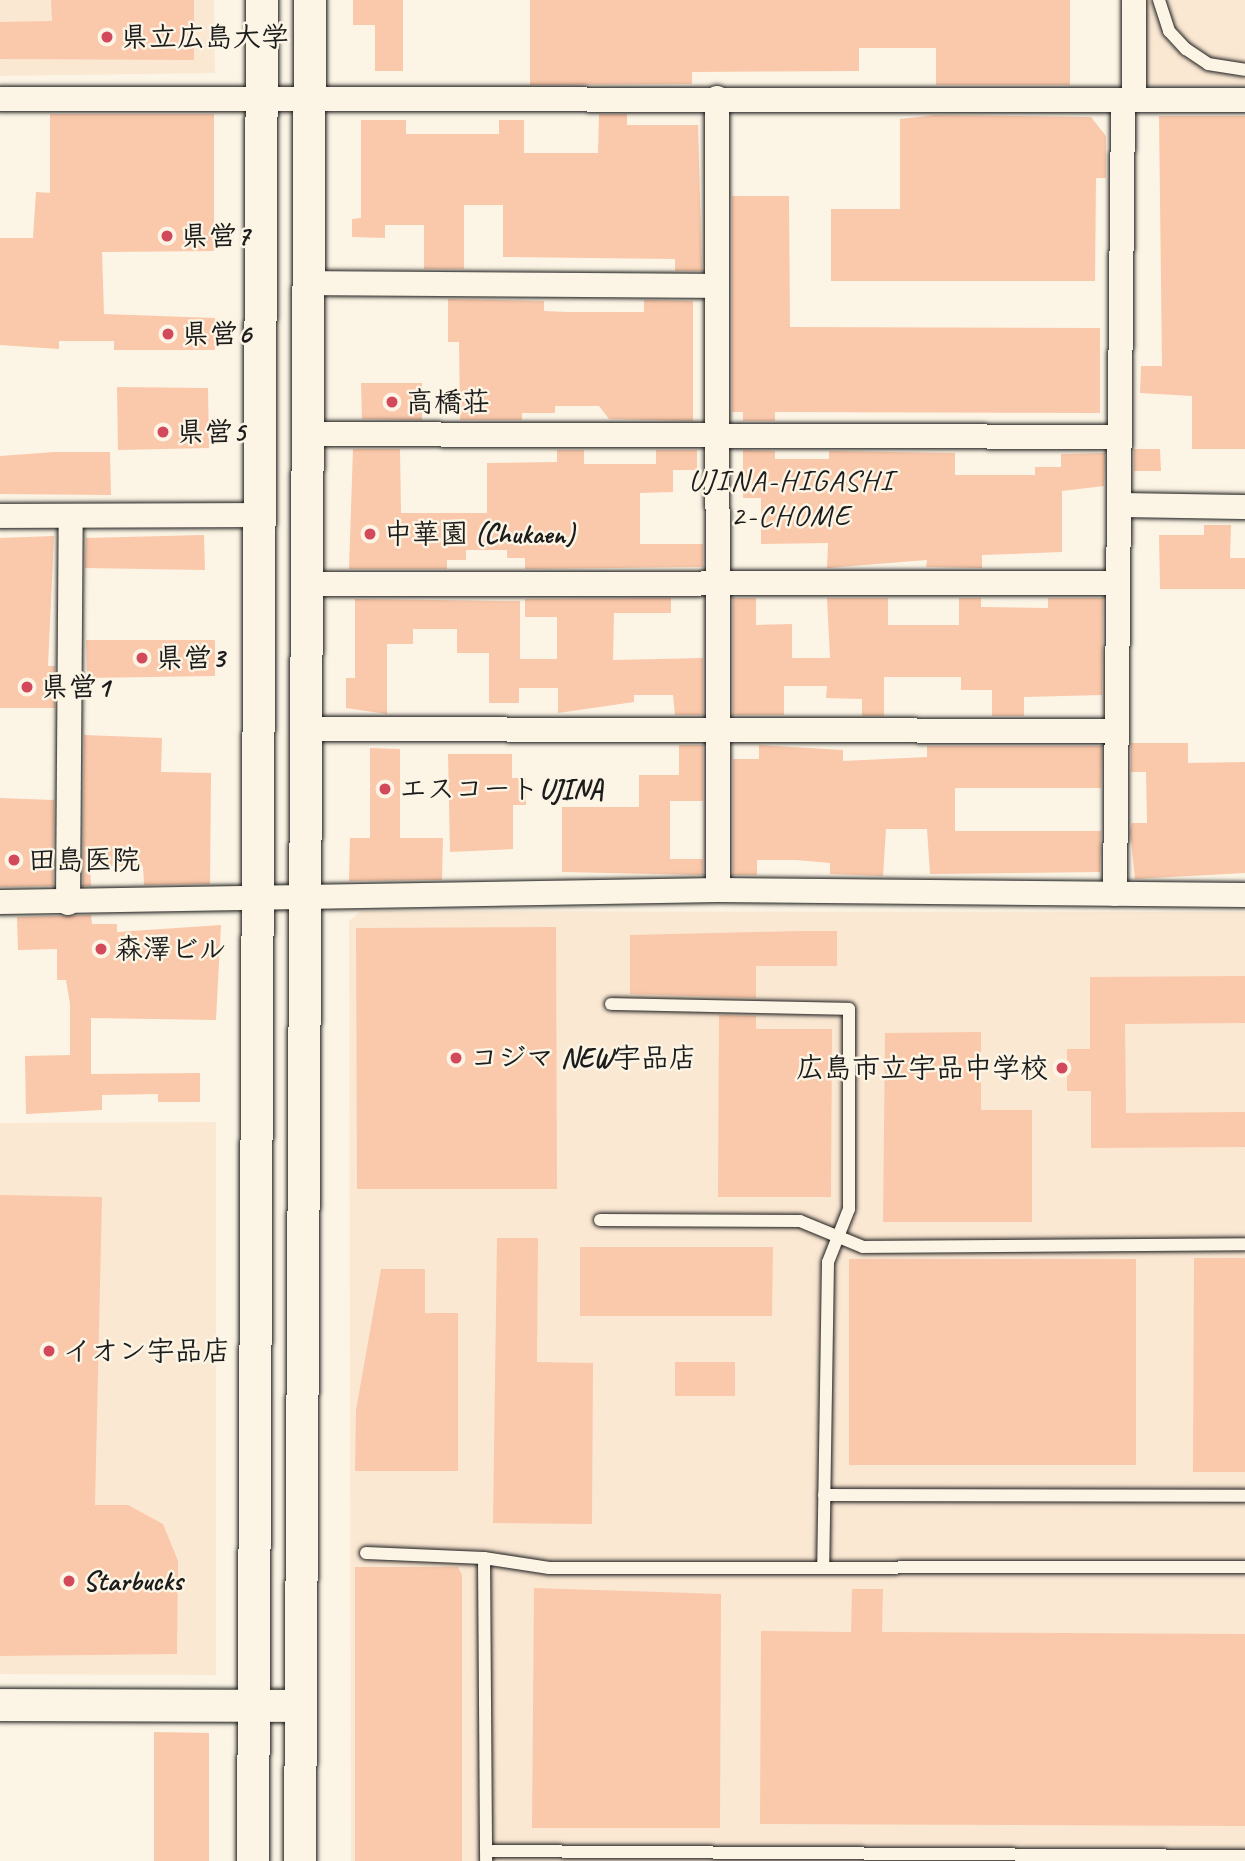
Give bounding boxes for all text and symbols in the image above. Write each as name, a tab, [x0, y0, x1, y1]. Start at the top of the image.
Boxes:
place label: 県立広島大学	[121, 20, 289, 54]
marker: 県立広島大学	[99, 29, 115, 45]
place label: 県営7	[181, 219, 249, 253]
marker: 県営7	[159, 228, 175, 244]
place label: 県営6	[182, 317, 251, 351]
marker: 県営6	[160, 326, 176, 342]
place label: 高橋荘	[406, 385, 490, 419]
marker: 高橋荘	[384, 394, 400, 410]
place label: 県営5	[177, 415, 245, 449]
marker: 県営5	[155, 424, 171, 440]
district label: UJINA-HIGASHI 2-CHOME	[691, 462, 891, 532]
place label: 中華園 (Chukaen)	[384, 517, 574, 551]
marker: 中華園 (Chukaen)	[362, 526, 378, 542]
place label: 県営3	[156, 641, 225, 675]
marker: 県営3	[134, 650, 150, 666]
place label: 県営1	[41, 670, 110, 704]
marker: 県営1	[19, 679, 35, 695]
place label: エスコートUJINA	[399, 772, 603, 806]
marker: エスコートUJINA	[377, 781, 393, 797]
place label: 田島医院	[28, 843, 140, 877]
marker: 田島医院	[6, 852, 22, 868]
place label: 森澤ビル	[115, 932, 227, 966]
marker: 森澤ビル	[93, 941, 109, 957]
place label: コジマ NEW宇品店	[470, 1041, 697, 1075]
marker: コジマ NEW宇品店	[448, 1050, 464, 1066]
place label: 広島市立宇品中学校	[796, 1051, 1048, 1085]
marker: 広島市立宇品中学校	[1054, 1060, 1070, 1076]
place label: イオン宇品店	[63, 1334, 231, 1368]
marker: イオン宇品店	[41, 1343, 57, 1359]
place label: Starbucks	[83, 1564, 183, 1598]
marker: Starbucks	[61, 1573, 77, 1589]

